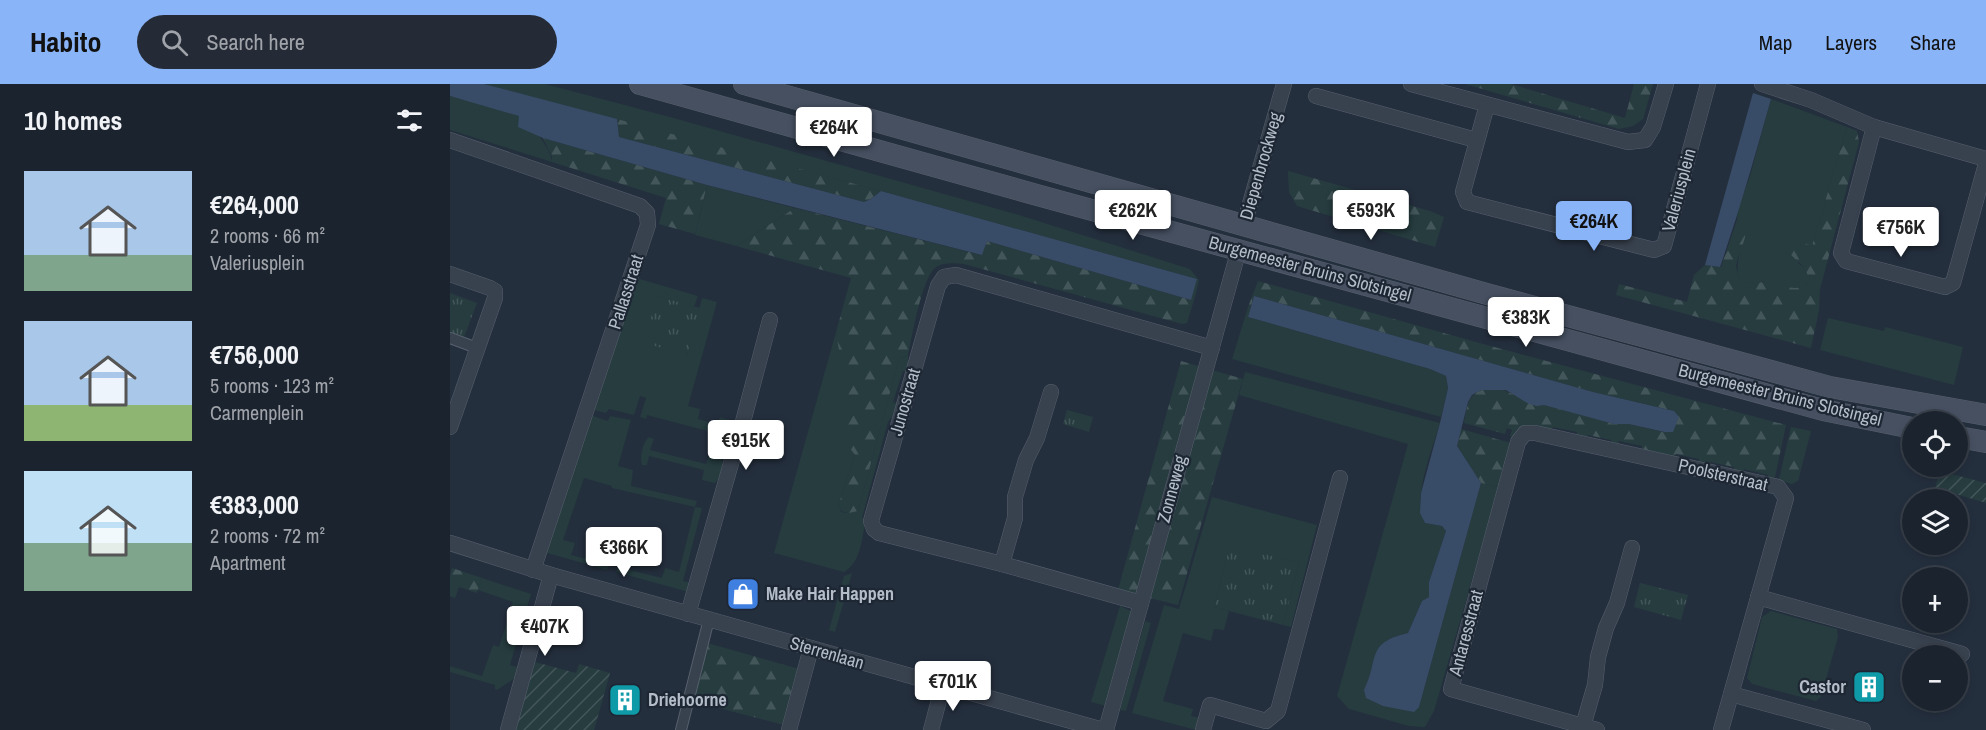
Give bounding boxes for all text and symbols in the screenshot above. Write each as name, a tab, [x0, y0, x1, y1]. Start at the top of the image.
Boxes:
search box	[137, 15, 557, 69]
text: Habito	[30, 23, 101, 61]
icon: search	[158, 26, 191, 59]
text: Search here	[206, 27, 305, 57]
text: Map	[1759, 28, 1792, 57]
text: Layers	[1825, 28, 1877, 57]
text: Share	[1910, 28, 1956, 57]
text: 10 homes	[24, 103, 122, 138]
icon: filters	[393, 104, 426, 137]
pin: €264K	[792, 107, 876, 158]
street label: Diepenbrockweg	[1233, 108, 1288, 223]
text: €264K	[810, 113, 858, 140]
street label: Valeriusplein	[1655, 146, 1702, 234]
text: €264,000	[210, 187, 299, 222]
pin: €262K	[1091, 190, 1175, 241]
pin: €593K	[1329, 190, 1413, 241]
icon: home	[72, 195, 144, 267]
text: €262K	[1109, 196, 1157, 223]
text: €593K	[1347, 196, 1395, 223]
pin: €264K	[1552, 201, 1636, 252]
text: €264K	[1570, 207, 1618, 234]
pin: €756K	[1859, 207, 1943, 258]
text: €756K	[1877, 213, 1925, 240]
text: 2 rooms · 66 m²	[210, 222, 325, 249]
street label: Burgemeester Bruins Slotsingel	[1206, 229, 1414, 308]
text: Valeriusplein	[210, 249, 305, 276]
street label: Pallasstraat	[602, 251, 649, 332]
pin: €383K	[1484, 297, 1568, 348]
text: €383K	[1502, 303, 1550, 330]
text: €756,000	[210, 337, 299, 372]
icon: home	[72, 345, 144, 417]
street label: Burgemeester Bruins Slotsingel	[1676, 357, 1884, 432]
street label: Junostraat	[883, 365, 926, 438]
text: 5 rooms · 123 m²	[210, 372, 334, 399]
text: Carmenplein	[210, 399, 304, 426]
map controls	[1902, 411, 1968, 711]
button: locate	[1902, 411, 1968, 477]
pin: €915K	[704, 420, 788, 471]
text: €915K	[722, 426, 770, 453]
street label: Zonneweg	[1151, 452, 1193, 525]
street label: Poolsterstraat	[1676, 452, 1770, 497]
text: €383,000	[210, 487, 299, 522]
button: layers	[1902, 489, 1968, 555]
icon: home	[72, 495, 144, 567]
text: 2 rooms · 72 m²	[210, 522, 325, 549]
pin: €366K	[582, 527, 666, 578]
text: €366K	[600, 533, 648, 560]
text: Apartment	[210, 549, 286, 576]
button: +	[1902, 567, 1968, 633]
shop icon: Make Hair Happen	[725, 576, 761, 612]
place label: Make Hair Happen	[766, 581, 894, 606]
street label: Antaresstraat	[1442, 587, 1489, 679]
pin: €407K	[503, 606, 587, 657]
text: €407K	[521, 612, 569, 639]
street label: Sterrenlaan	[787, 630, 867, 675]
button: −	[1902, 645, 1968, 711]
pin: €701K	[911, 661, 995, 712]
text: €701K	[929, 667, 977, 694]
building icon: Castor	[1851, 669, 1887, 705]
place label: Castor	[1799, 674, 1846, 699]
building icon: Driehoorne	[607, 682, 643, 718]
place label: Driehoorne	[648, 687, 727, 712]

